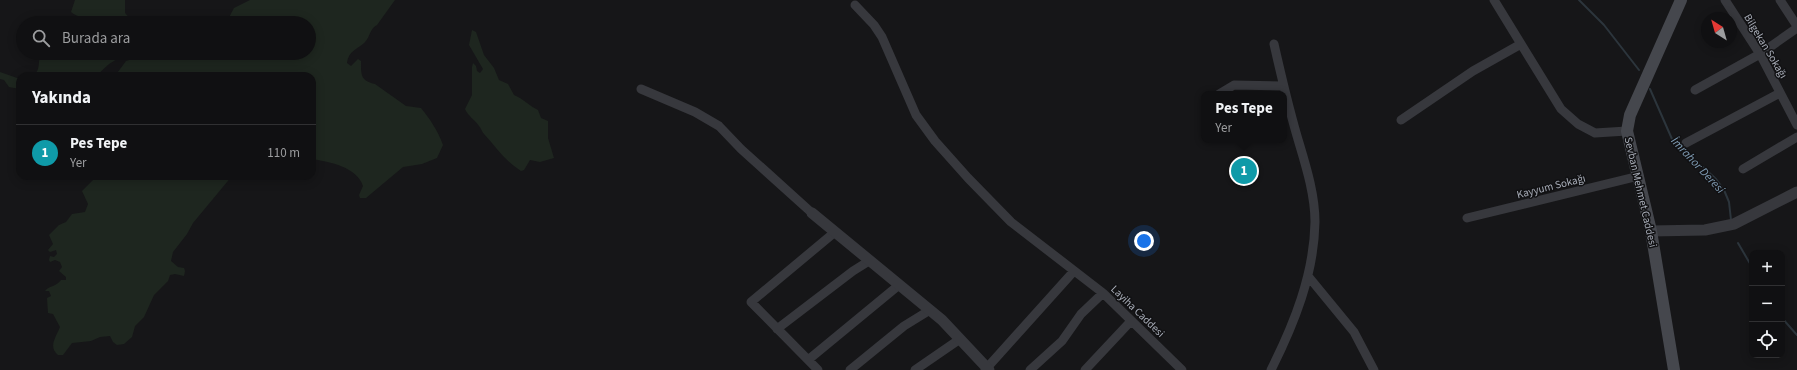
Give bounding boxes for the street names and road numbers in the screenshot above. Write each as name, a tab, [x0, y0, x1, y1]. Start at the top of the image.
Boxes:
street label: Bilgekan Sokağı	[1740, 11, 1791, 81]
street label: Sevban Mehmet Caddesi	[1621, 135, 1661, 249]
street label: Kayyum Sokağı	[1515, 171, 1587, 202]
street label: Layiha Caddesi	[1108, 282, 1168, 341]

